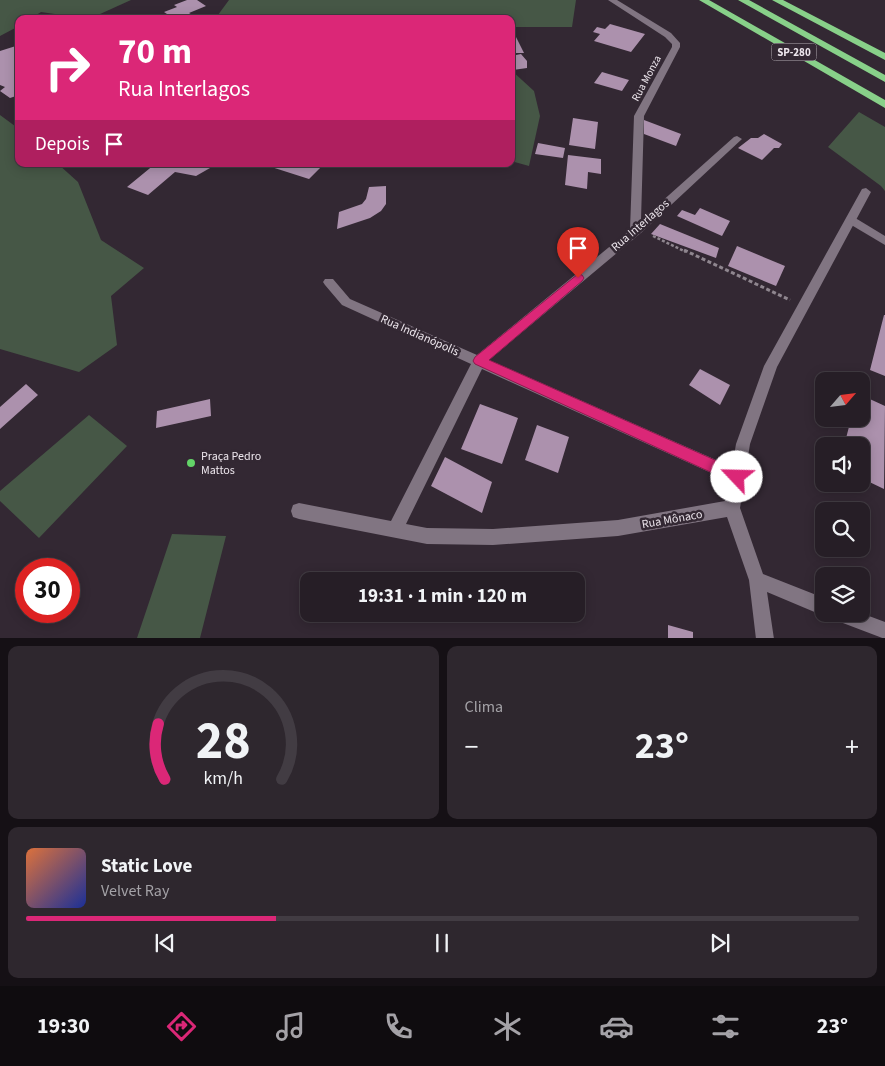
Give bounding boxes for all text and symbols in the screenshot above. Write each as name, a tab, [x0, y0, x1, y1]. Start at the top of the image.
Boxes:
text: 70 m	[118, 27, 192, 77]
icon: right	[35, 35, 100, 100]
road number: SP-280	[772, 44, 816, 61]
street label: Rua Monza	[628, 53, 665, 104]
text: Rua Interlagos	[118, 73, 250, 105]
icon: arrive	[100, 130, 128, 158]
text: Depois	[35, 131, 90, 158]
street label: Rua Interlagos	[608, 195, 673, 255]
pin	[557, 227, 599, 278]
icon: arrive	[564, 234, 592, 262]
street label: Rua Indianópolis	[378, 311, 462, 360]
north arrow	[815, 372, 870, 428]
map controls	[815, 372, 870, 622]
button: sound	[815, 437, 870, 492]
place label: Praça Pedro Mattos	[201, 448, 261, 479]
position arrow	[710, 450, 762, 502]
marker: Praça Pedro Mattos	[185, 457, 197, 469]
button: search	[815, 502, 870, 557]
street label: Rua Mônaco	[640, 506, 704, 533]
speed limit sign: 30	[15, 558, 80, 623]
button: layers	[815, 567, 870, 622]
text: 19:31 · 1 min · 120 m	[358, 583, 527, 610]
text: Clima	[465, 696, 503, 718]
text: 28	[196, 705, 251, 779]
text: 23°	[635, 719, 689, 773]
text: −	[465, 727, 478, 767]
text: +	[845, 727, 859, 767]
text: km/h	[203, 766, 243, 791]
text: Static Love	[101, 853, 192, 880]
text: Velvet Ray	[101, 880, 169, 902]
icon: previous	[151, 929, 179, 957]
icon: pause	[428, 929, 456, 957]
icon: next	[706, 929, 734, 957]
icon: directions	[164, 1009, 199, 1044]
icon: music	[273, 1009, 308, 1044]
icon: phone	[381, 1009, 416, 1044]
icon: climate	[490, 1009, 525, 1044]
icon: car	[599, 1009, 634, 1044]
icon: filters	[708, 1009, 743, 1044]
text: 19:30	[37, 1010, 90, 1042]
text: 23°	[817, 1010, 848, 1042]

